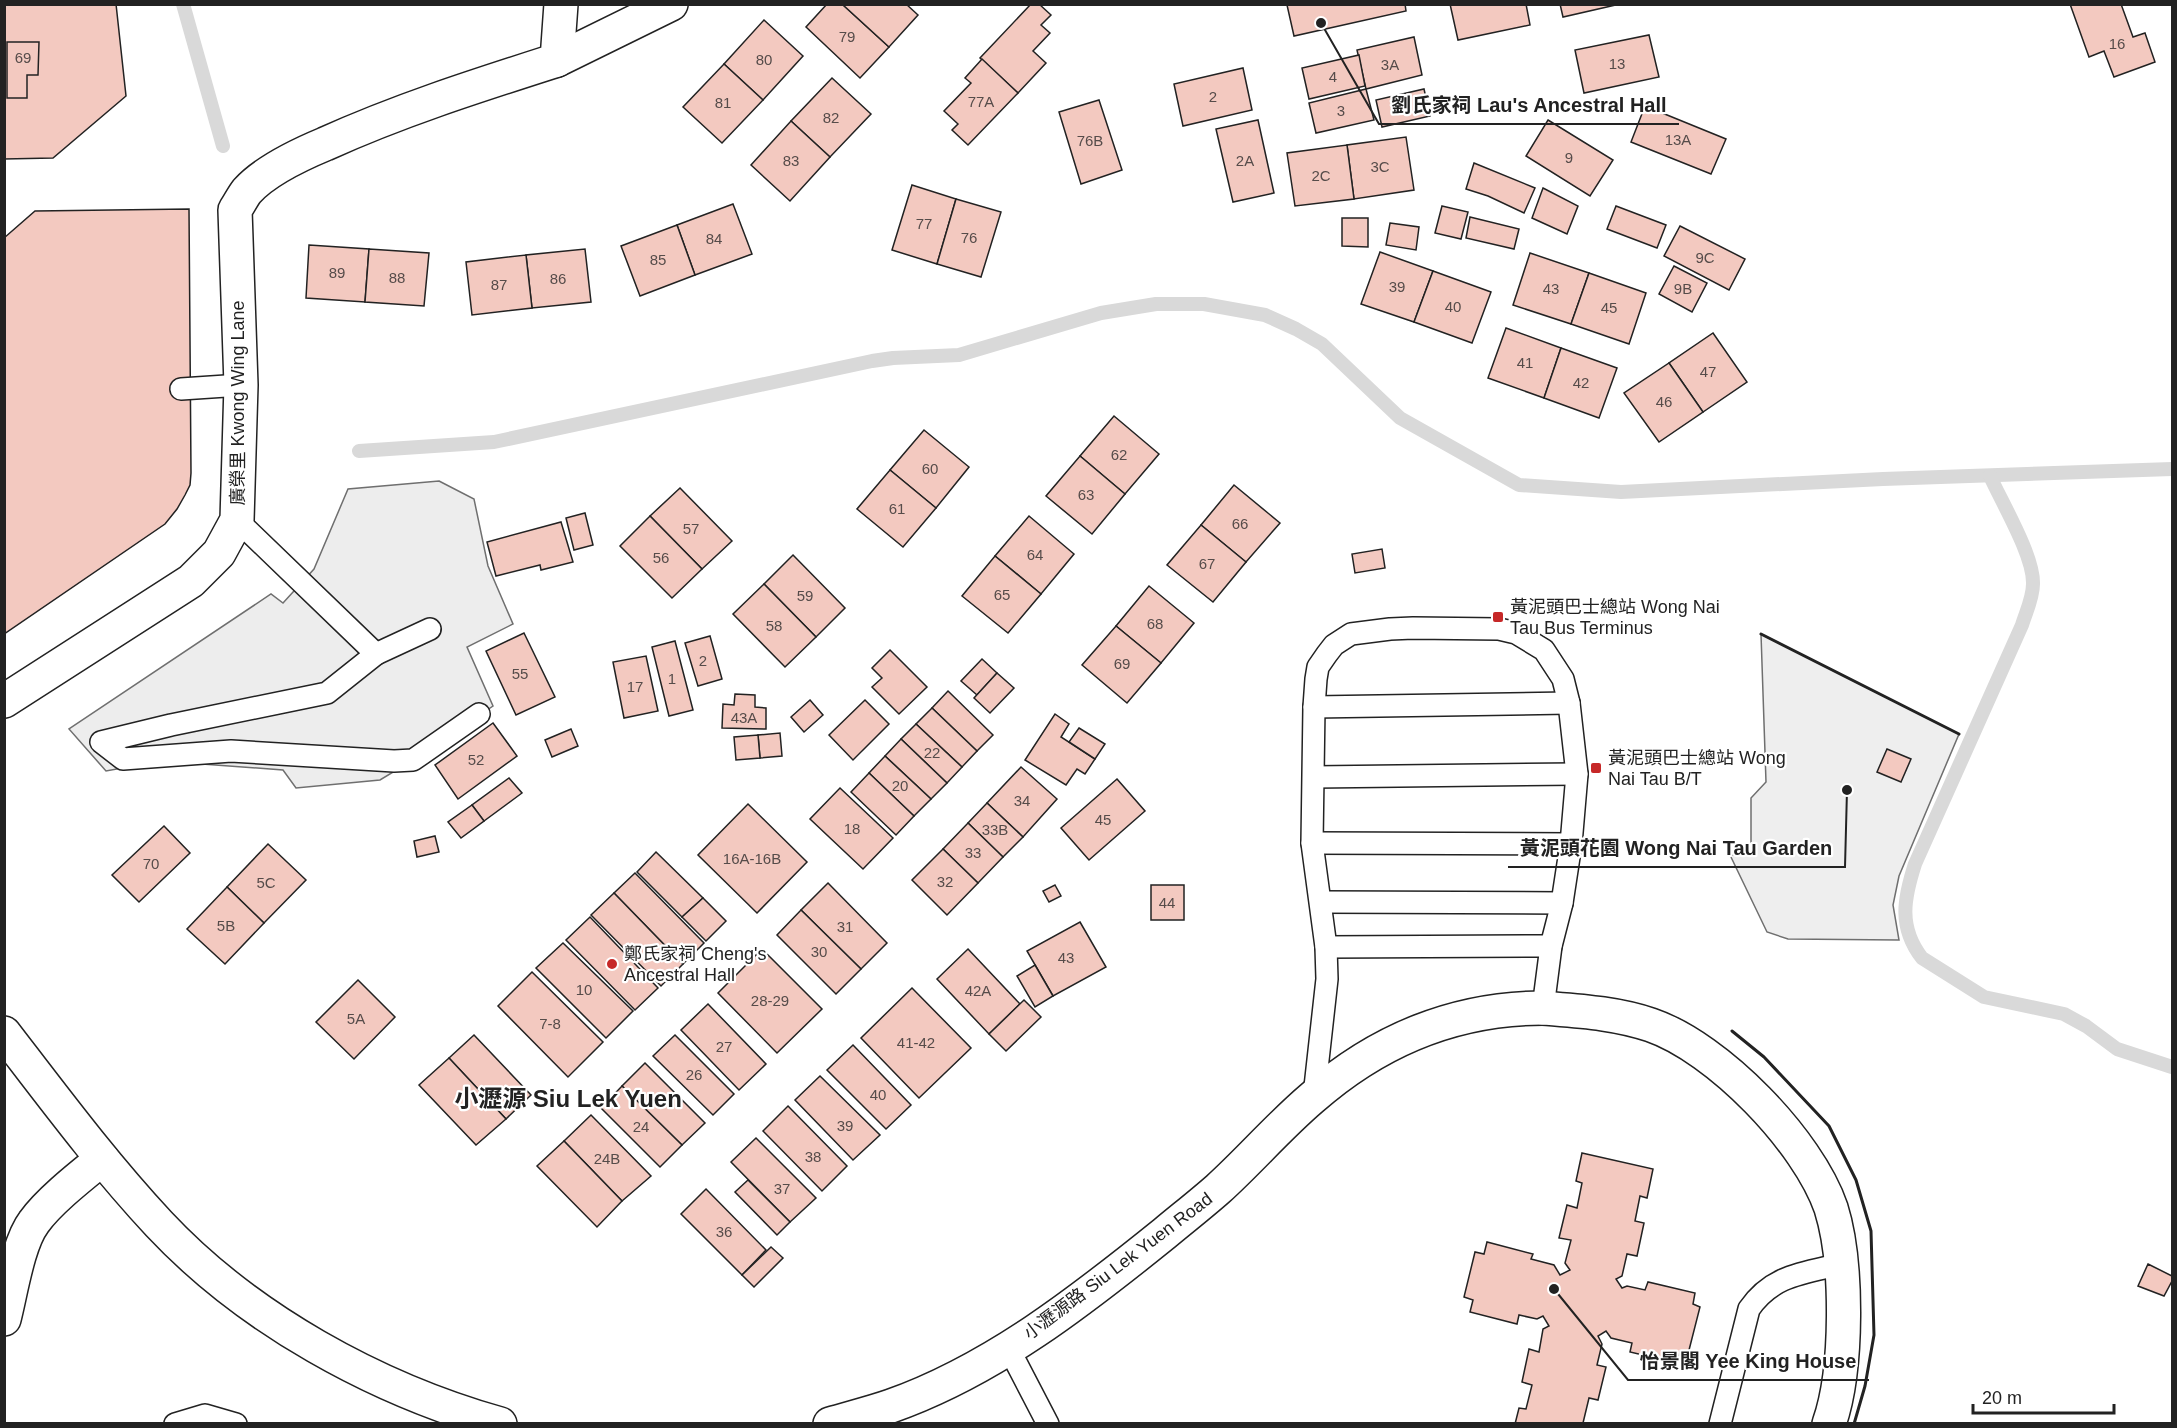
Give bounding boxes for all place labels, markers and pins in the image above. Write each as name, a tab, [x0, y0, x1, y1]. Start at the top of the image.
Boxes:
callout: 劉氏家祠 Lau's Ancestral Hall	[1379, 86, 1679, 124]
place label: 黃泥頭巴士總站 Wong Nai Tau Bus Terminus	[1510, 597, 1720, 638]
marker: 黃泥頭巴士總站 Wong Nai Tau Bus Terminus	[1491, 610, 1505, 624]
place label: 黃泥頭巴士總站 Wong Nai Tau B/T	[1608, 748, 1786, 789]
marker: 黃泥頭巴士總站 Wong Nai Tau B/T	[1589, 761, 1603, 775]
callout: 黃泥頭花園 Wong Nai Tau Garden	[1508, 829, 1845, 867]
place label: 鄭氏家祠 Cheng's Ancestral Hall	[624, 944, 766, 985]
marker: 鄭氏家祠 Cheng's Ancestral Hall	[605, 957, 619, 971]
callout: 怡景閣 Yee King House	[1628, 1342, 1869, 1380]

